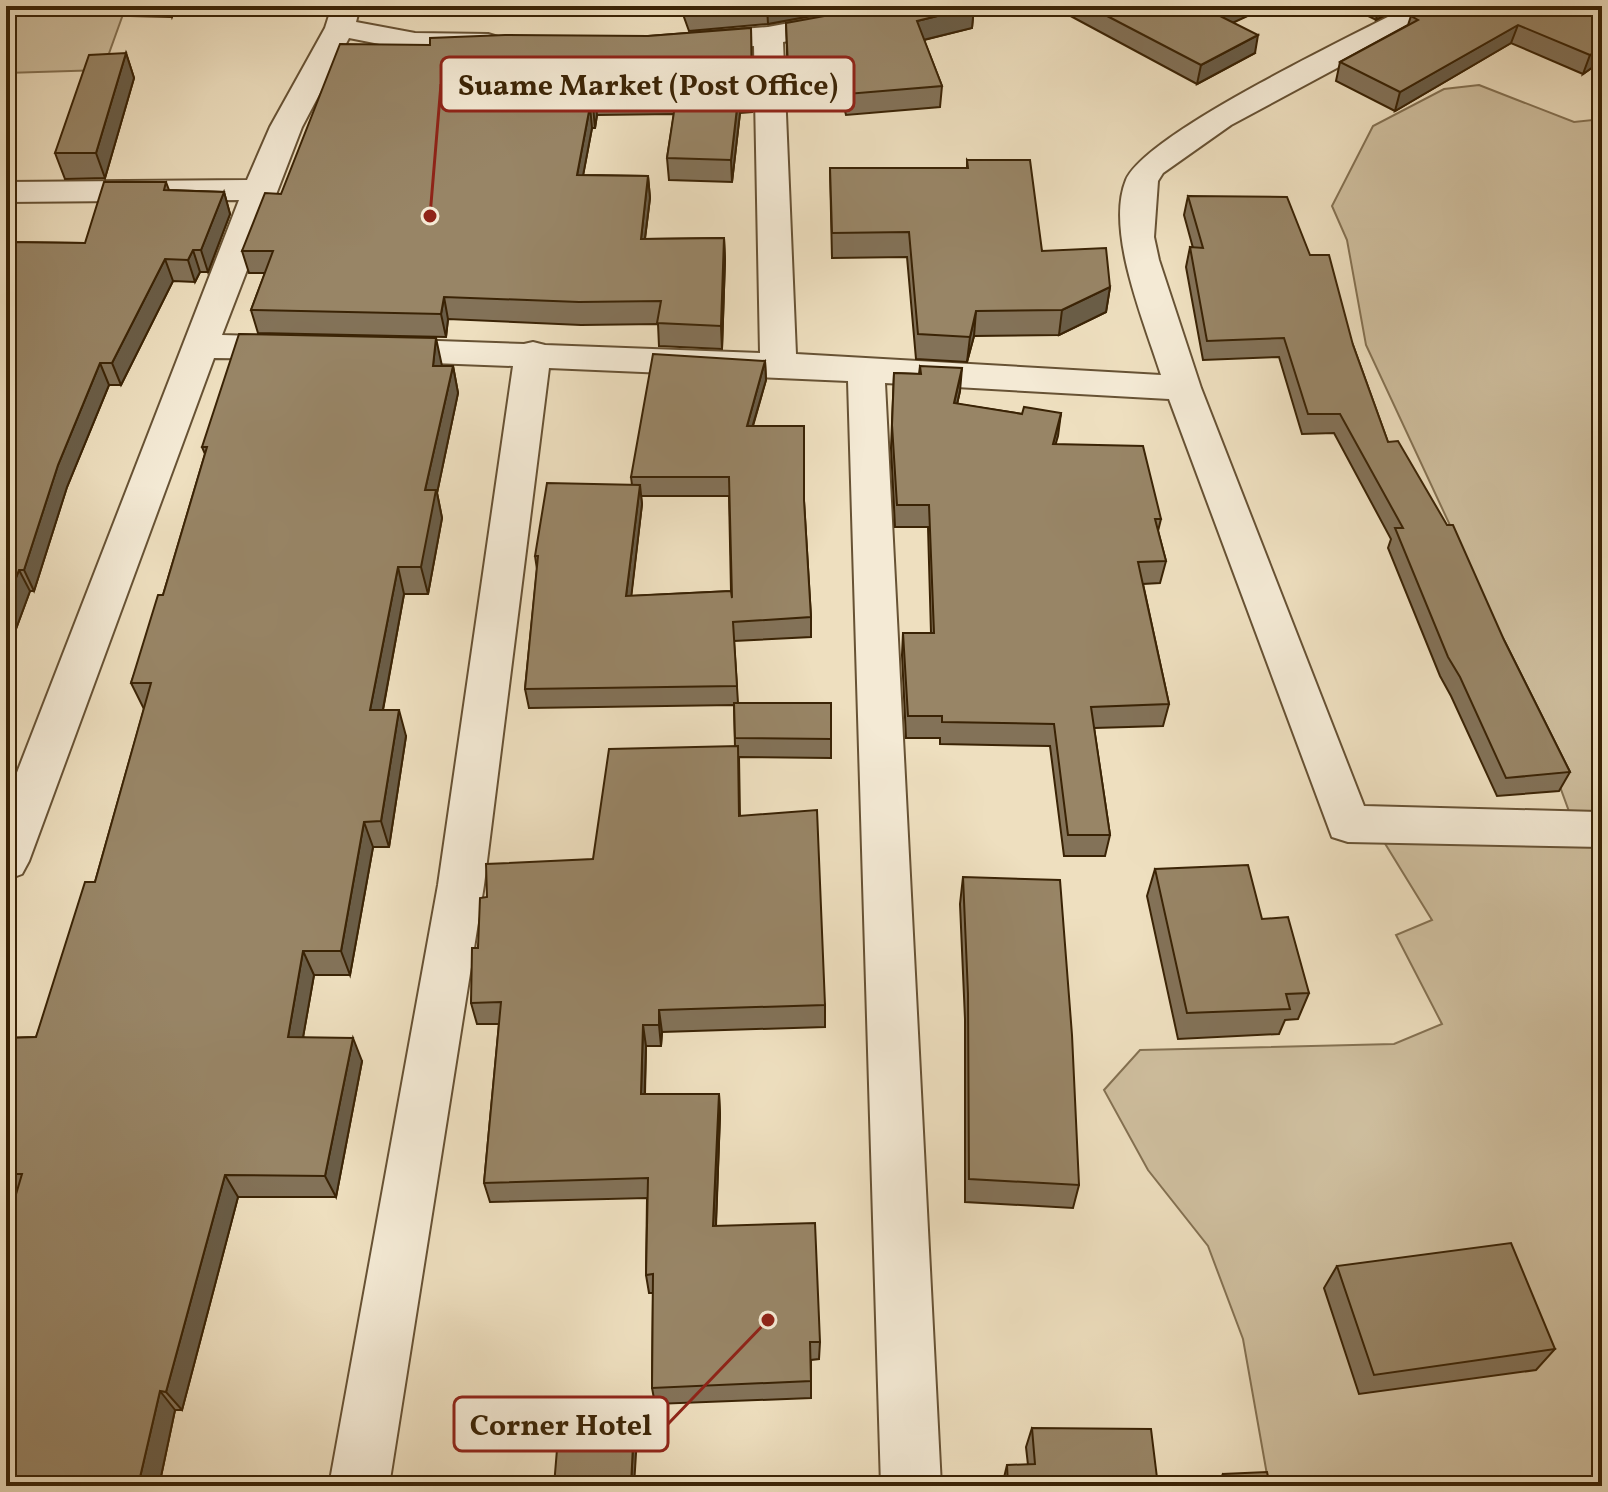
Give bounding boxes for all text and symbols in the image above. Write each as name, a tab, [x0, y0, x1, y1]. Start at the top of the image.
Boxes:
callout: Suame Market (Post Office)	[441, 57, 854, 111]
text: Suame Market (Post Office)	[458, 66, 838, 108]
callout: Corner Hotel	[454, 1397, 668, 1451]
text: Corner Hotel	[470, 1406, 652, 1448]

